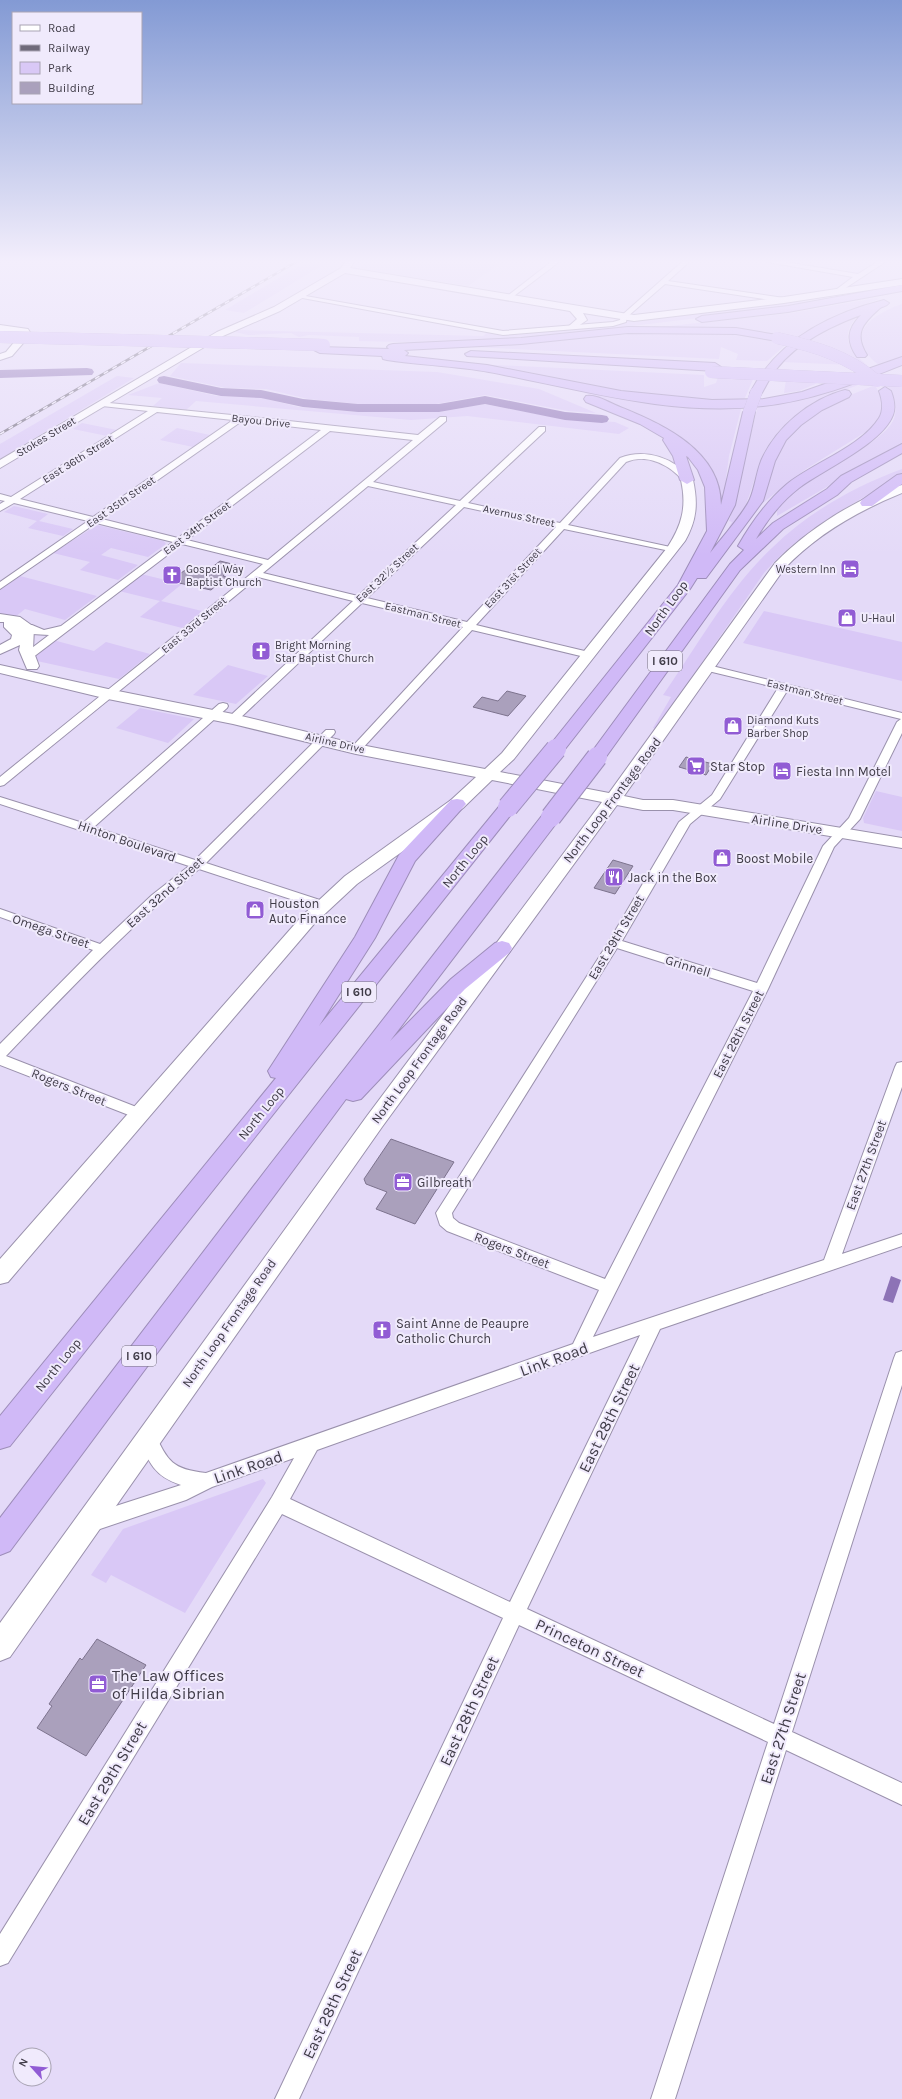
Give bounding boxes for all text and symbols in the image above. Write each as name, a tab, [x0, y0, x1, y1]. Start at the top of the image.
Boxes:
legend	[12, 12, 142, 104]
text: Road	[48, 21, 76, 35]
text: Railway	[48, 41, 90, 55]
text: Park	[48, 61, 73, 75]
text: Building	[48, 81, 95, 95]
street label: Bayou Drive	[231, 411, 291, 431]
street label: Stokes Street	[14, 414, 78, 460]
street label: East 36th Street	[40, 432, 116, 486]
street label: East 35th Street	[84, 473, 158, 531]
street label: East 34th Street	[161, 498, 233, 558]
street label: Avernus Street	[482, 502, 556, 530]
street label: East 32½ Street	[353, 541, 421, 605]
street label: East 31st Street	[482, 545, 544, 611]
hotel icon: Western Inn	[839, 558, 861, 580]
place label: Gospel Way Baptist Church	[186, 563, 262, 589]
place label: Western Inn	[776, 563, 836, 576]
church icon: Gospel Way Baptist Church	[161, 564, 183, 586]
street label: North Loop	[641, 578, 691, 638]
street label: East 33rd Street	[159, 594, 229, 656]
street label: Eastman Street	[384, 599, 462, 631]
shop icon: U-Haul	[836, 607, 858, 629]
place label: U-Haul	[861, 612, 895, 625]
place label: Bright Morning Star Baptist Church	[275, 639, 374, 665]
church icon: Bright Morning Star Baptist Church	[250, 640, 272, 662]
road number: I 610	[648, 651, 682, 671]
street label: Eastman Street	[766, 676, 844, 708]
place label: Diamond Kuts Barber Shop	[747, 714, 819, 740]
shop icon: Diamond Kuts Barber Shop	[722, 715, 744, 737]
street label: Airline Drive	[304, 730, 366, 756]
street label: North Loop Frontage Road	[560, 734, 664, 866]
supermarket icon: Star Stop	[685, 755, 707, 777]
place label: Star Stop	[710, 759, 765, 774]
hotel icon: Fiesta Inn Motel	[771, 760, 793, 782]
place label: Fiesta Inn Motel	[796, 764, 891, 779]
street label: Airline Drive	[751, 811, 824, 837]
street label: Hinton Boulevard	[76, 817, 178, 865]
street label: North Loop	[439, 831, 491, 891]
shop icon: Boost Mobile	[711, 847, 733, 869]
place label: Boost Mobile	[736, 851, 813, 866]
street label: East 32nd Street	[123, 853, 207, 931]
restaurant icon: Jack in the Box	[603, 866, 625, 888]
place label: Jack in the Box	[628, 870, 717, 885]
street label: East 29th Street	[585, 892, 647, 982]
place label: Houston Auto Finance	[269, 896, 347, 926]
shop icon: Houston Auto Finance	[244, 899, 266, 921]
street label: Omega Street	[11, 911, 92, 951]
street label: Grinnell	[664, 952, 712, 980]
road number: I 610	[342, 982, 376, 1002]
street label: East 28th Street	[709, 988, 767, 1080]
street label: North Loop Frontage Road	[368, 994, 470, 1126]
street label: Rogers Street	[29, 1065, 109, 1109]
street label: North Loop	[235, 1083, 287, 1143]
street label: East 27th Street	[843, 1118, 889, 1212]
office icon: Gilbreath	[392, 1171, 414, 1193]
place label: Gilbreath	[417, 1175, 472, 1190]
street label: Rogers Street	[472, 1229, 552, 1271]
street label: North Loop Frontage Road	[179, 1256, 279, 1390]
place label: Saint Anne de Peaupre Catholic Church	[396, 1316, 529, 1346]
church icon: Saint Anne de Peaupre Catholic Church	[371, 1319, 393, 1341]
street label: North Loop	[32, 1335, 84, 1395]
street label: Link Road	[517, 1338, 591, 1380]
road number: I 610	[122, 1346, 156, 1366]
street label: East 28th Street	[574, 1361, 644, 1475]
street label: Link Road	[211, 1446, 285, 1488]
street label: Princeton Street	[533, 1615, 647, 1681]
street label: East 28th Street	[435, 1653, 503, 1769]
place label: The Law Offices of Hilda Sibrian	[112, 1666, 225, 1703]
street label: East 27th Street	[756, 1670, 810, 1786]
office icon: The Law Offices of Hilda Sibrian	[87, 1673, 109, 1695]
street label: East 29th Street	[73, 1718, 151, 1828]
street label: East 28th Street	[298, 1946, 366, 2062]
north arrow	[12, 2047, 52, 2087]
text: N	[16, 2056, 31, 2069]

